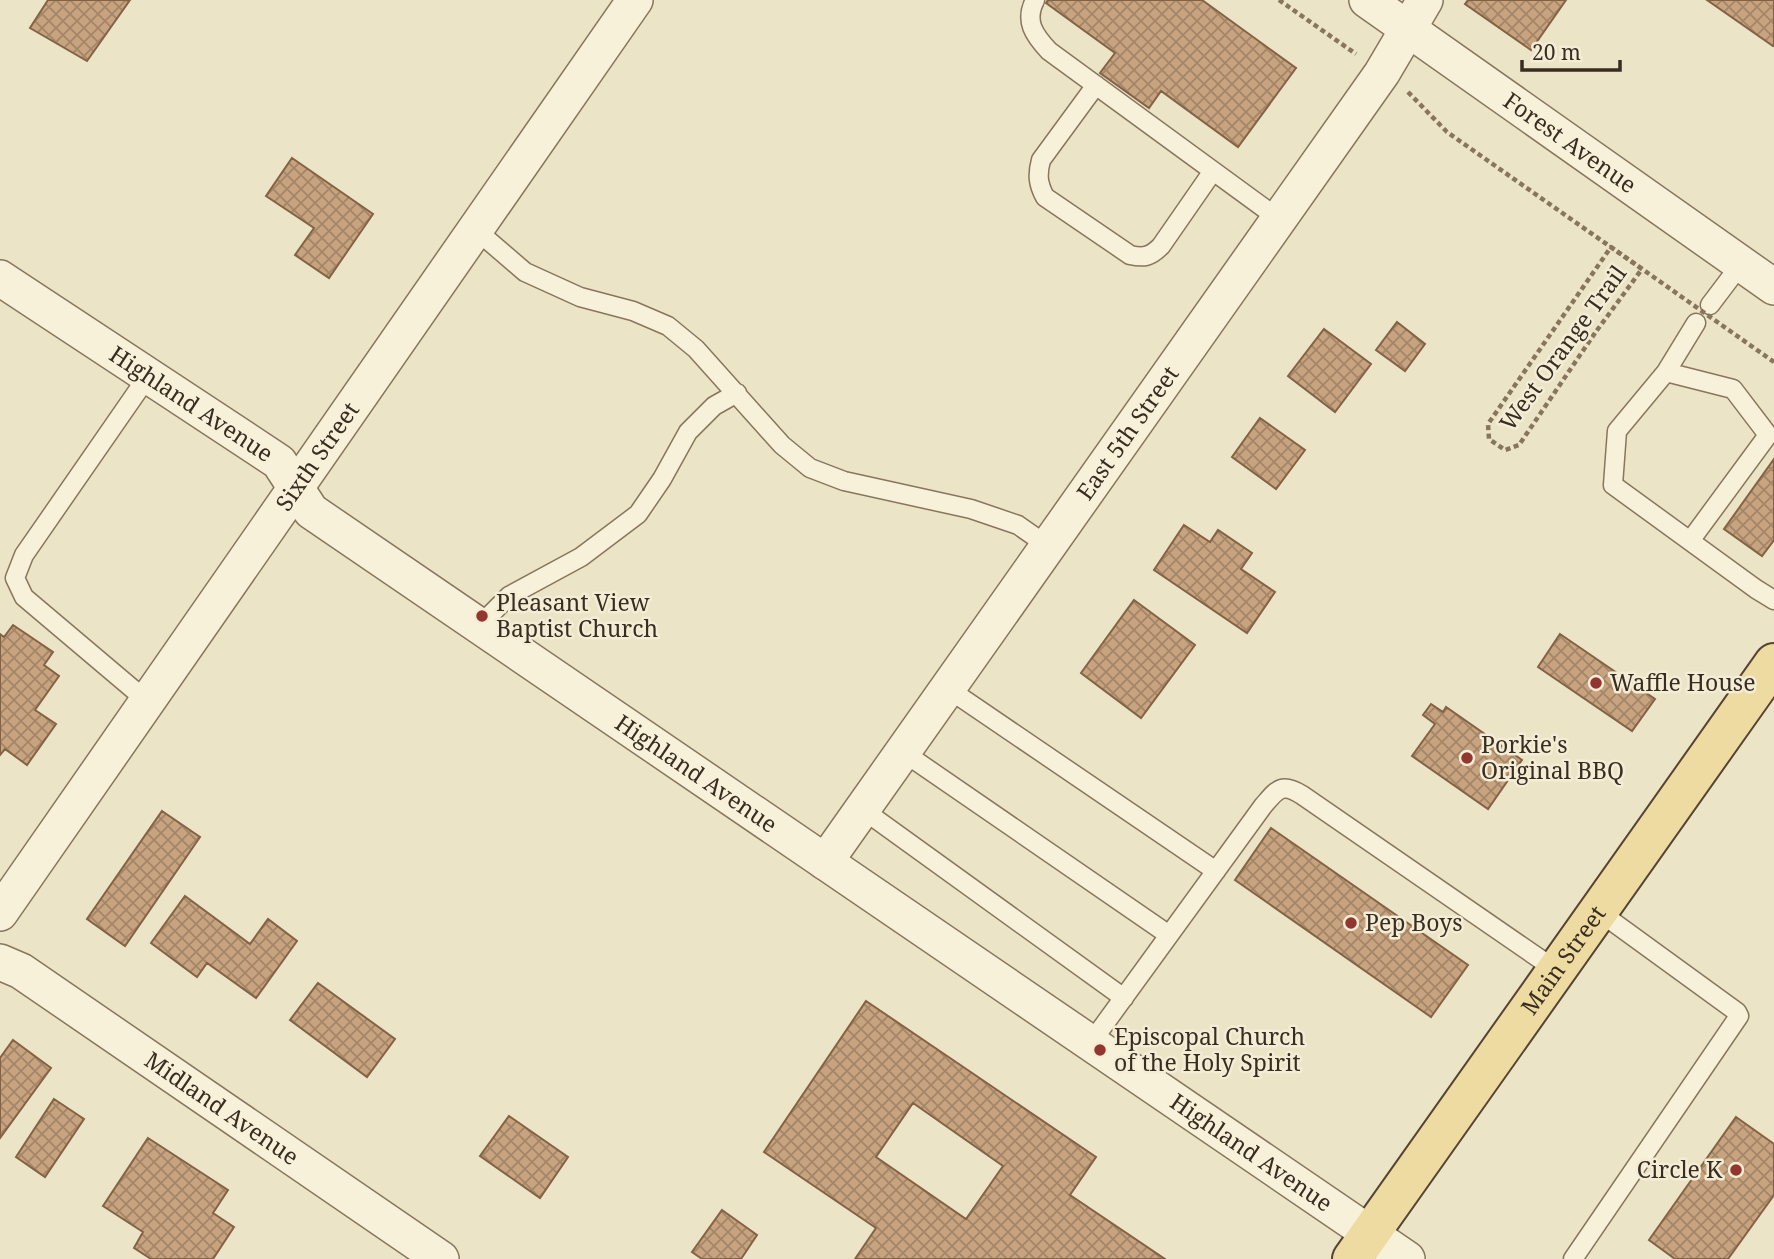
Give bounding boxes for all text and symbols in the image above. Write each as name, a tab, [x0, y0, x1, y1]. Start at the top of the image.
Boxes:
scale bar	[1522, 28, 1620, 72]
text: 20 m	[1532, 38, 1581, 66]
street label: Forest Avenue	[1497, 84, 1643, 200]
street label: West Orange Trail	[1491, 258, 1633, 437]
street label: Highland Avenue	[104, 338, 280, 469]
street label: East 5th Street	[1068, 359, 1185, 506]
street label: Sixth Street	[268, 395, 366, 517]
place label: Pleasant View Baptist Church	[496, 586, 658, 644]
marker: Pleasant View Baptist Church	[474, 608, 490, 624]
place label: Waffle House	[1610, 666, 1756, 698]
marker: Waffle House	[1588, 675, 1604, 691]
street label: Highland Avenue	[609, 706, 784, 840]
place label: Porkie's Original BBQ	[1481, 728, 1624, 786]
marker: Porkie's Original BBQ	[1459, 750, 1475, 766]
street label: Main Street	[1513, 899, 1612, 1021]
place label: Pep Boys	[1365, 906, 1463, 938]
marker: Pep Boys	[1343, 915, 1359, 931]
place label: Episcopal Church of the Holy Spirit	[1114, 1020, 1305, 1078]
marker: Episcopal Church of the Holy Spirit	[1092, 1042, 1108, 1058]
street label: Midland Avenue	[139, 1043, 306, 1172]
street label: Highland Avenue	[1164, 1085, 1339, 1219]
place label: Circle K	[1637, 1153, 1723, 1185]
marker: Circle K	[1728, 1162, 1744, 1178]

